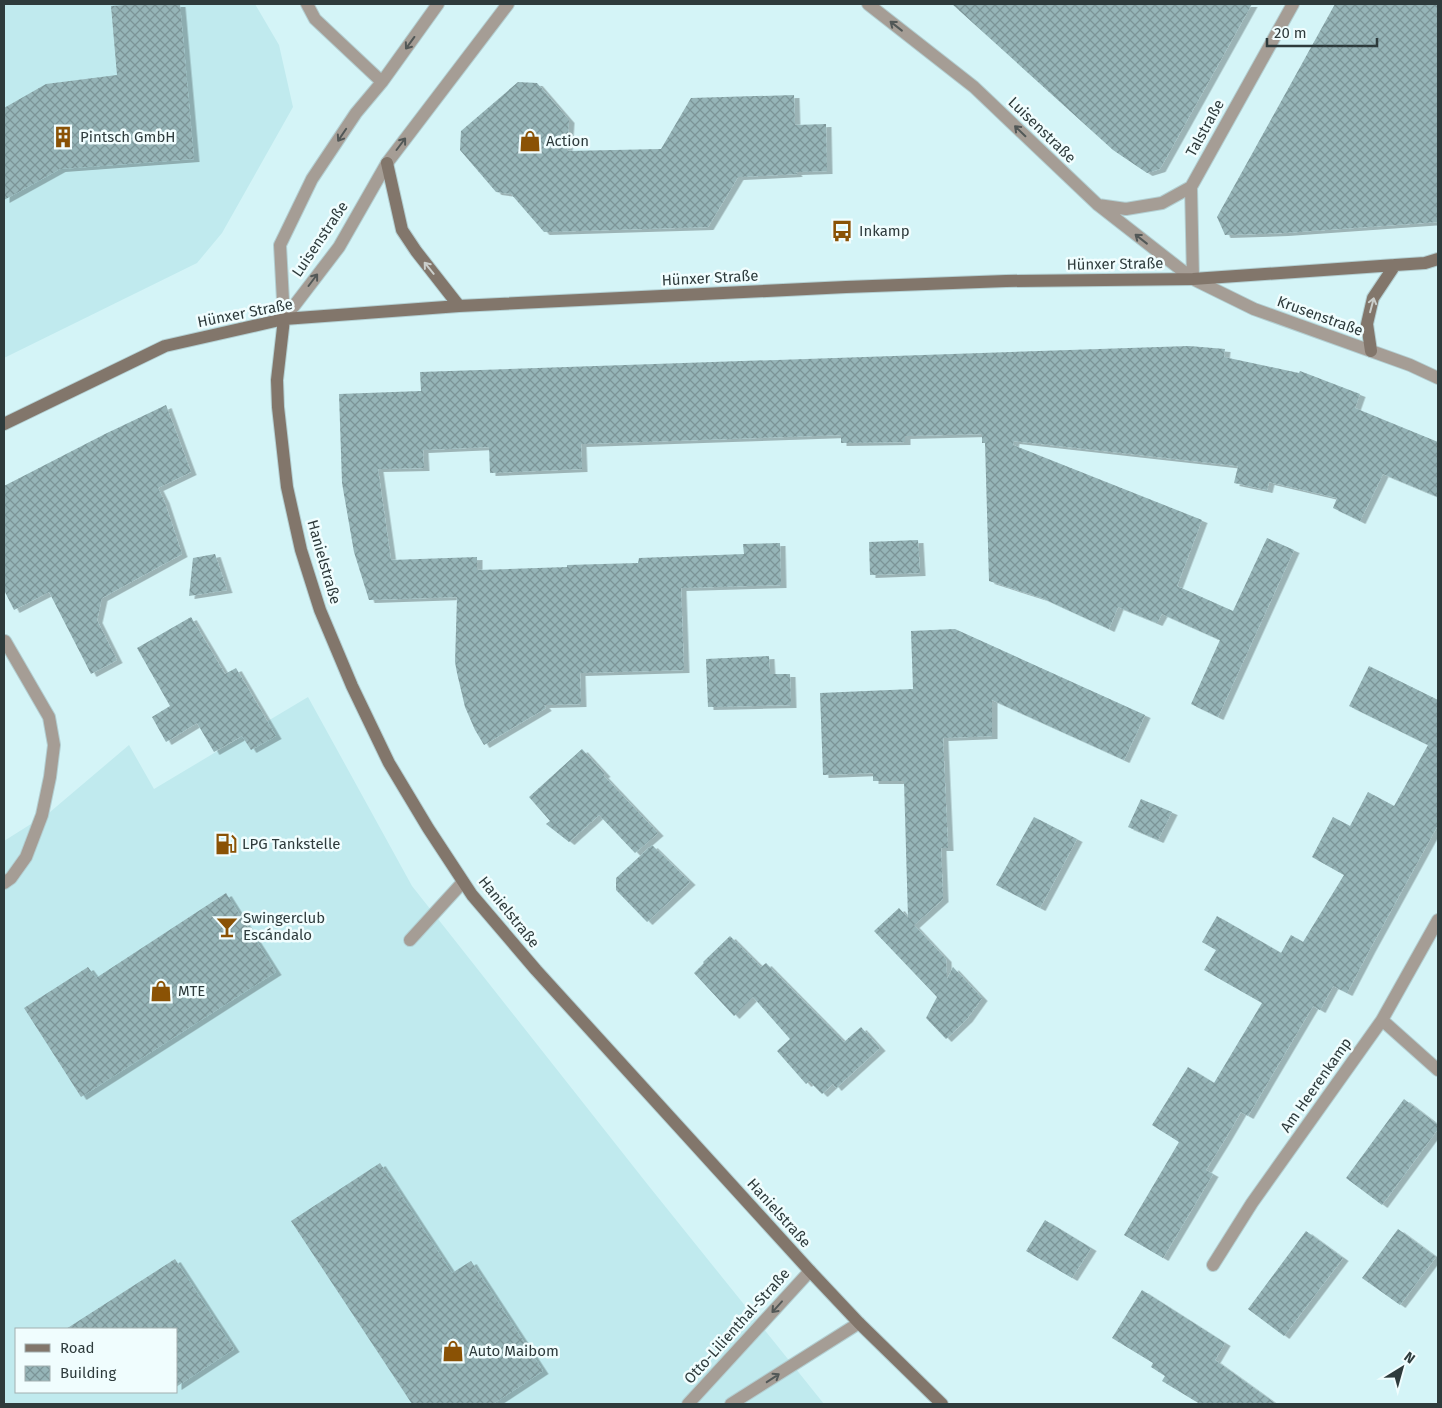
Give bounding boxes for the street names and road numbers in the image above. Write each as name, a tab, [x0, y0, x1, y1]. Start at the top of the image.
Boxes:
street label: Luisenstraße	[1004, 93, 1080, 167]
street label: Talstraße	[1182, 96, 1228, 160]
street label: Luisenstraße	[288, 198, 352, 280]
street label: Hünxer Straße	[1066, 254, 1164, 274]
street label: Hünxer Straße	[661, 266, 759, 290]
street label: Krusenstraße	[1275, 292, 1365, 340]
street label: Hünxer Straße	[196, 295, 294, 331]
street label: Hanielstraße	[303, 518, 345, 606]
street label: Hanielstraße	[475, 873, 543, 951]
street label: Am Heerenkamp	[1277, 1034, 1355, 1136]
street label: Hanielstraße	[743, 1175, 815, 1251]
street label: Otto-Lilienthal-Straße	[680, 1265, 794, 1387]

